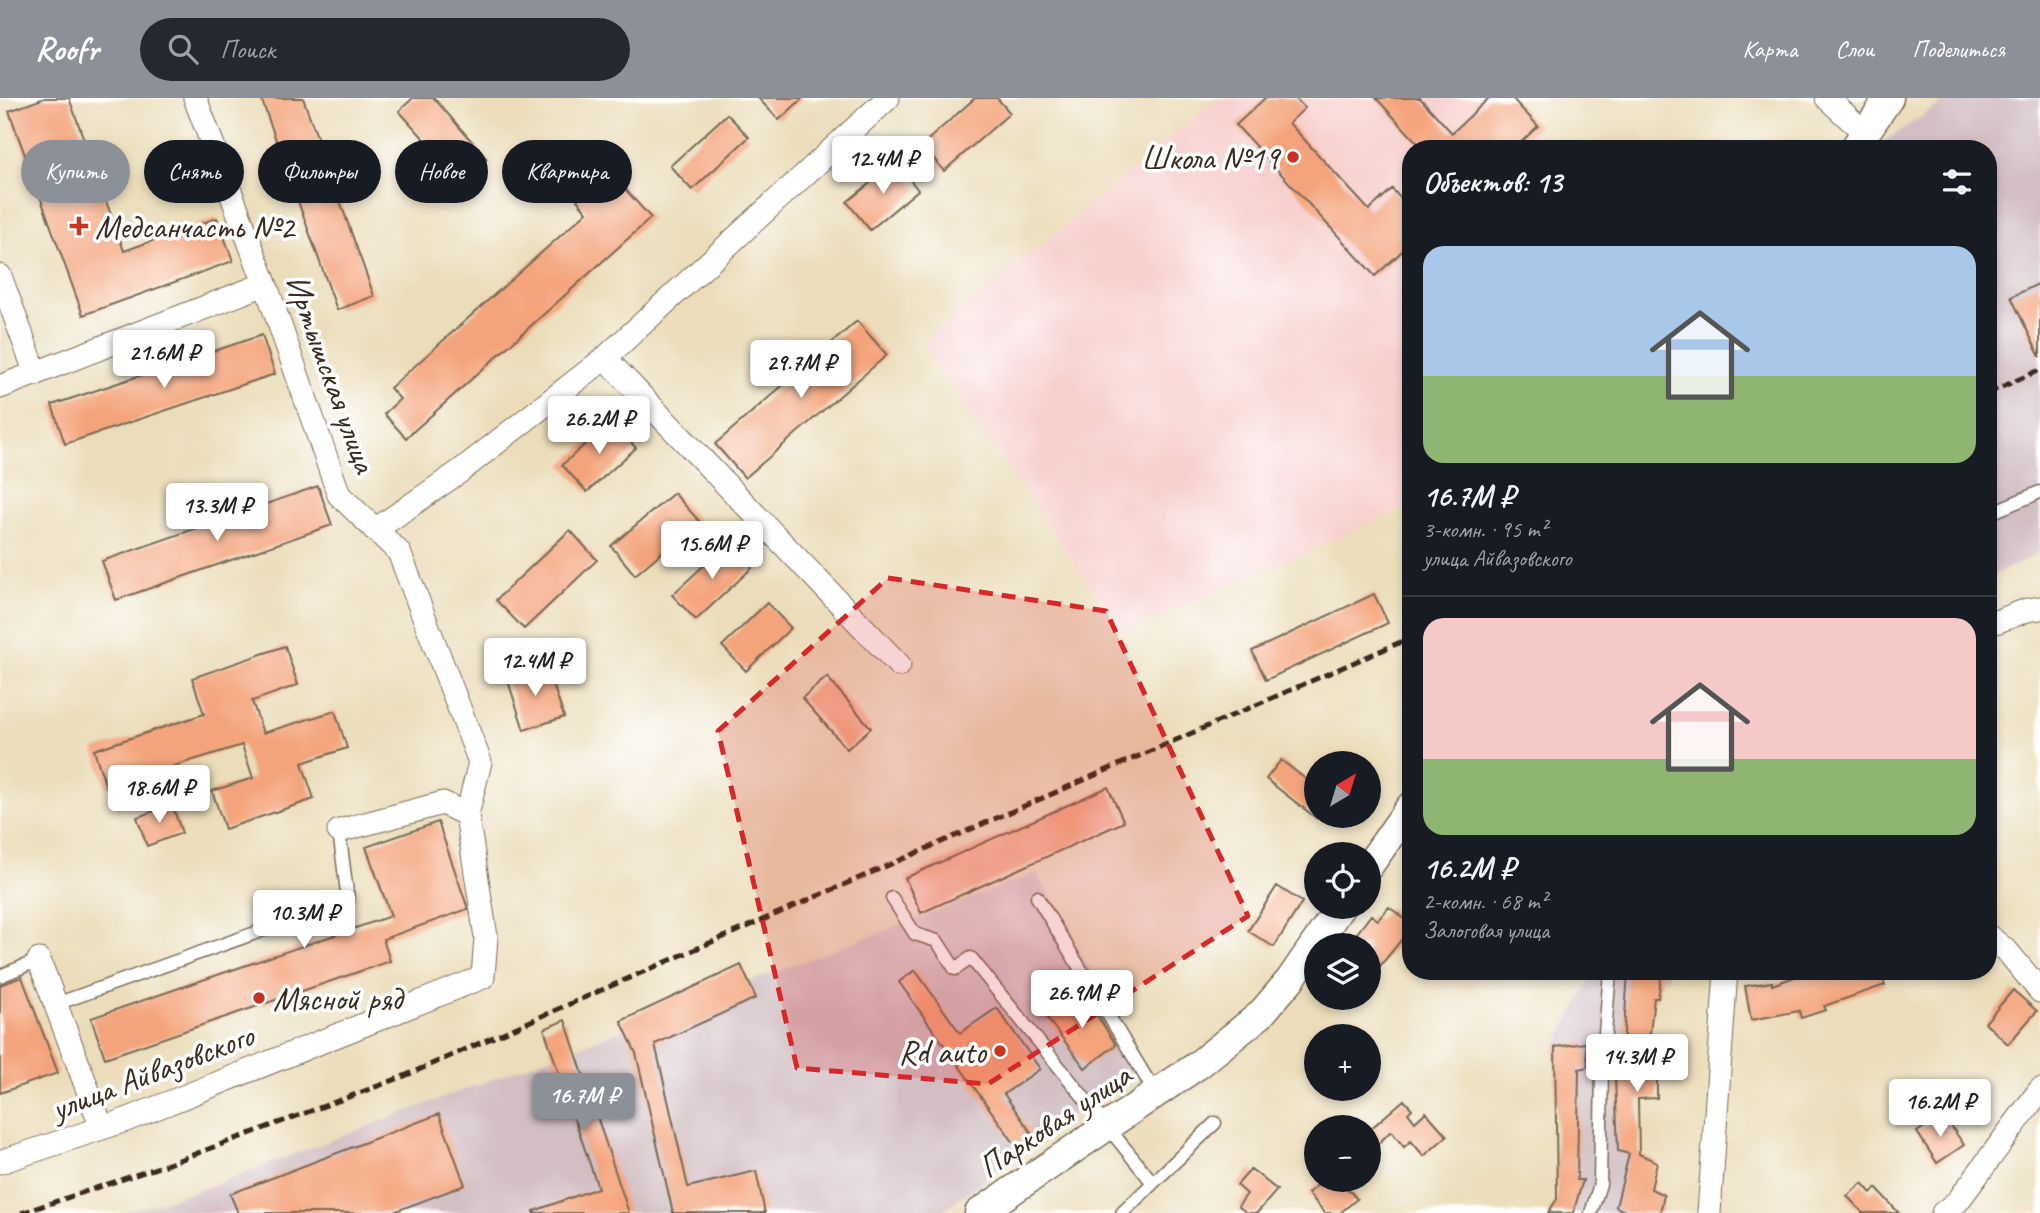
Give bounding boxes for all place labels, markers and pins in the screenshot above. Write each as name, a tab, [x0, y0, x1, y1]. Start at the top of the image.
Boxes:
pin: 12.4M ₽	[818, 136, 948, 196]
place label: Школа №19	[1141, 137, 1282, 179]
marker: Школа №19	[1285, 149, 1301, 165]
place label: Медсанчасть №2	[95, 206, 297, 248]
marker: Медсанчасть №2	[69, 216, 89, 236]
pin: 21.6M ₽	[99, 330, 229, 390]
pin: 29.7M ₽	[736, 341, 866, 400]
pin: 26.2M ₽	[534, 396, 664, 456]
pin: 13.3M ₽	[152, 484, 282, 543]
pin: 15.6M ₽	[647, 522, 777, 581]
pin: 12.4M ₽	[470, 638, 600, 698]
pin: 18.6M ₽	[94, 766, 224, 825]
pin: 10.3M ₽	[239, 890, 369, 950]
pin: 26.9M ₽	[1017, 970, 1147, 1030]
place label: Мясной ряд	[273, 978, 406, 1020]
marker: Мясной ряд	[251, 990, 267, 1006]
place label: Rd auto	[898, 1031, 987, 1073]
pin: 14.3M ₽	[1572, 1034, 1702, 1094]
marker: Rd auto	[992, 1043, 1008, 1059]
pin: 16.7M ₽	[519, 1074, 649, 1133]
pin: 16.2M ₽	[1875, 1080, 2005, 1139]

